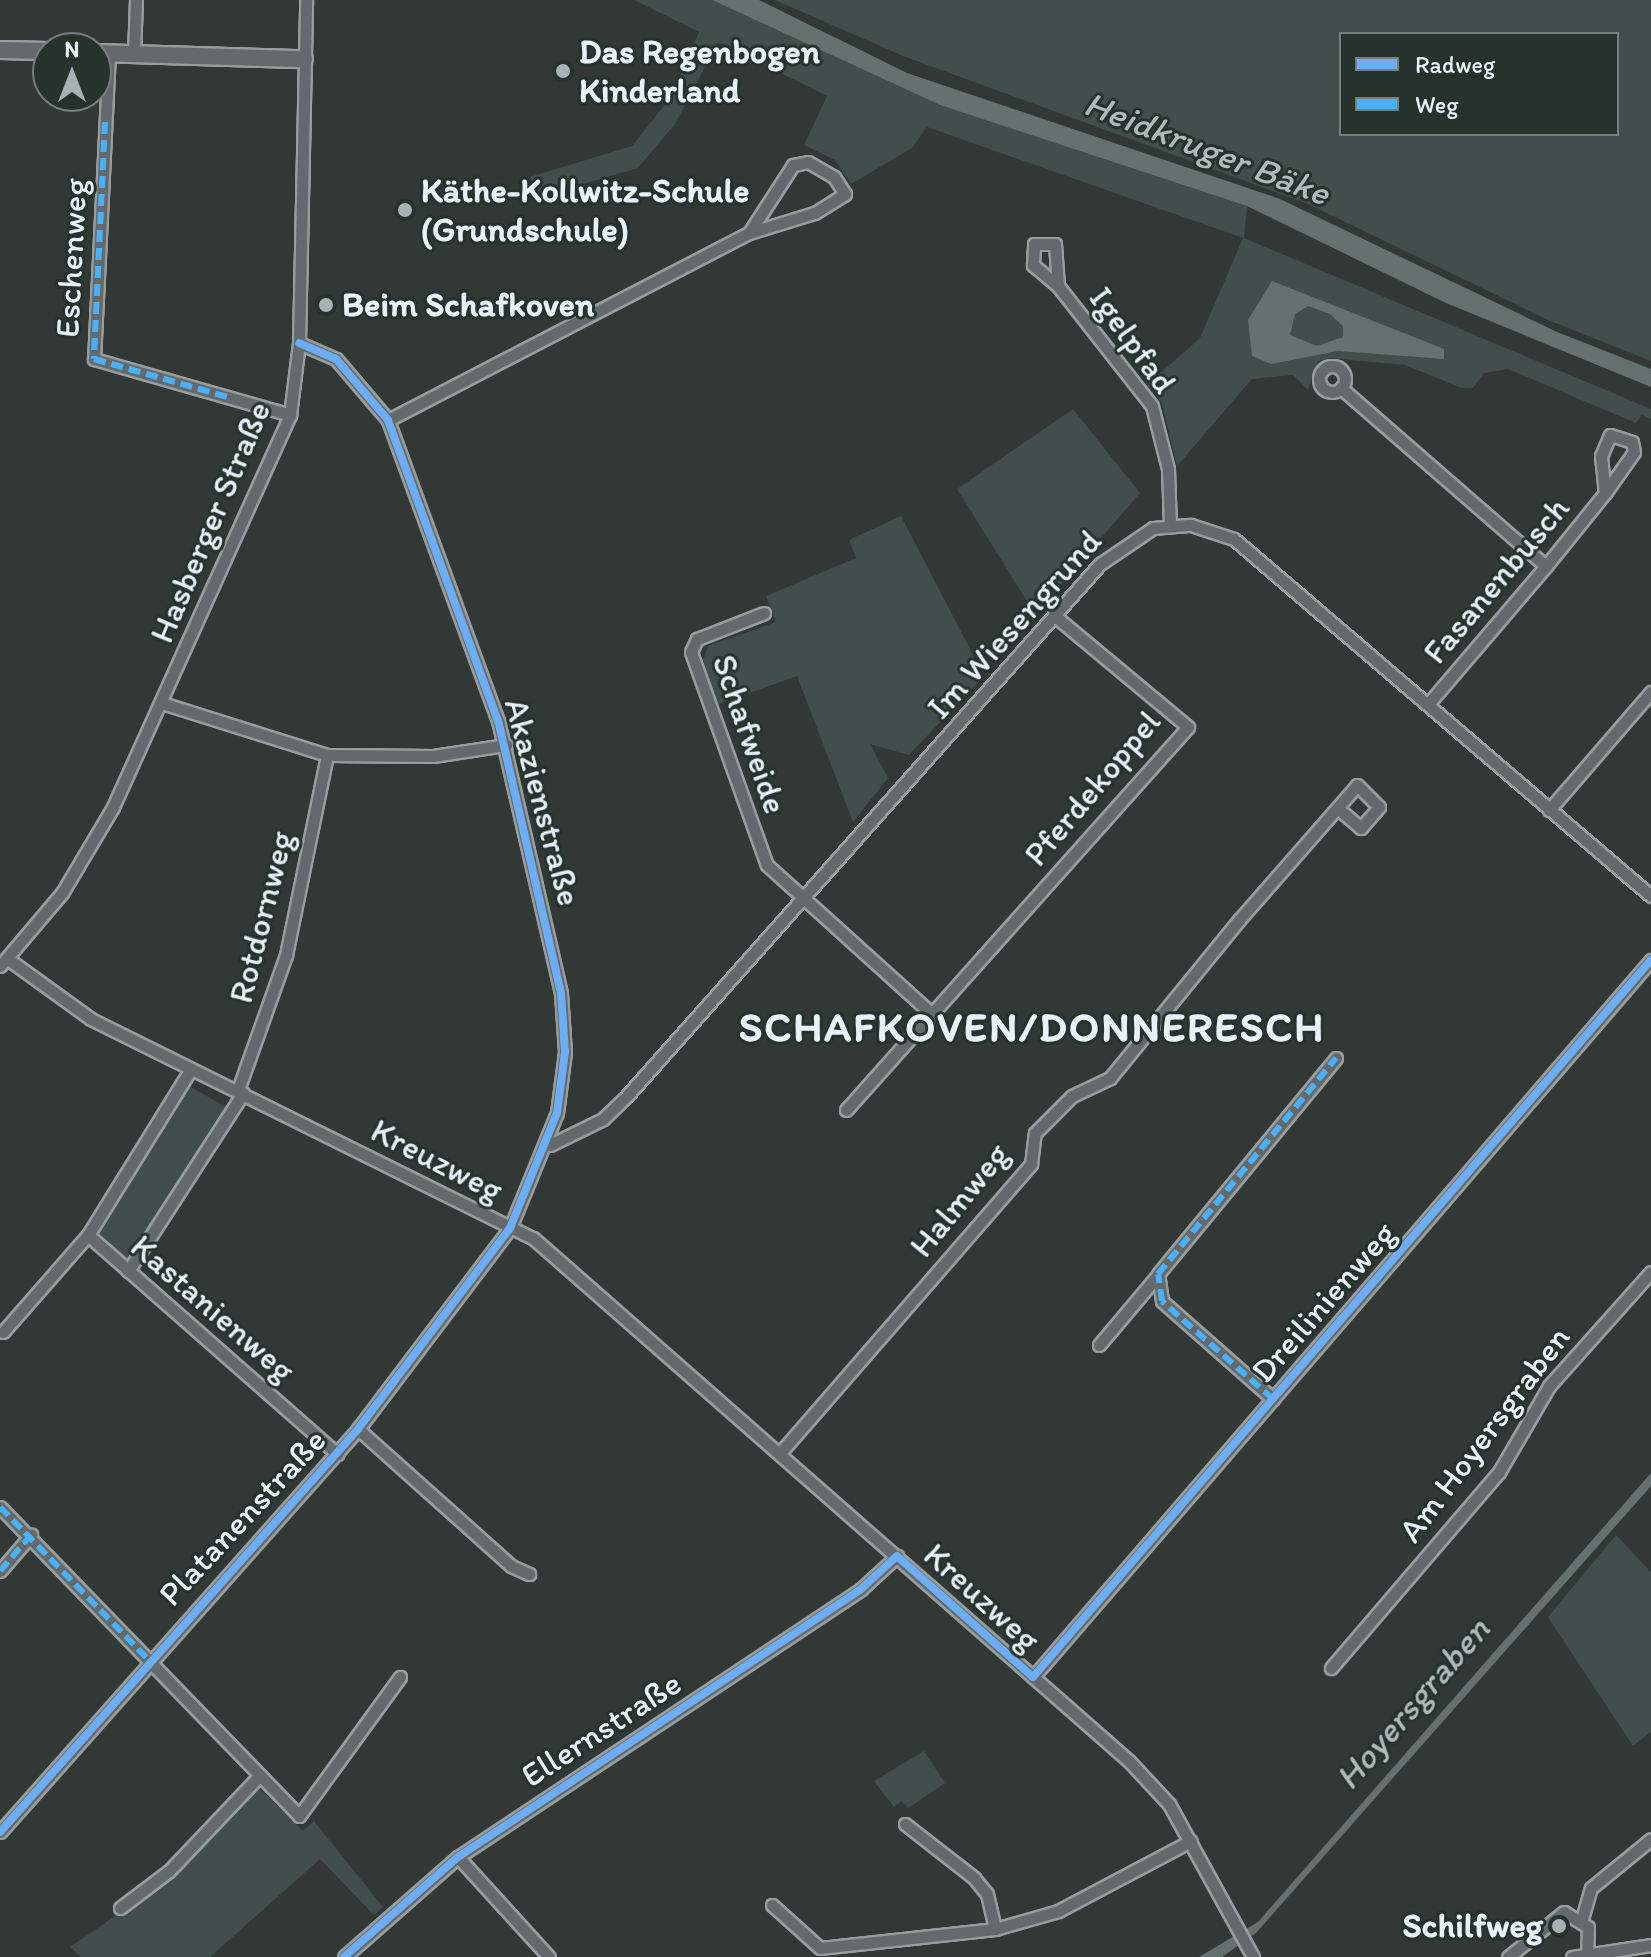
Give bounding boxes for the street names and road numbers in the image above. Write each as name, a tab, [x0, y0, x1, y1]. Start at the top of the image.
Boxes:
street label: Eschenweg	[46, 177, 96, 339]
street label: Igelpfad	[1081, 279, 1185, 401]
street label: Hasberger Straße	[141, 396, 279, 648]
street label: Fasanenbusch	[1414, 488, 1578, 672]
street label: Im Wiesengrund	[919, 522, 1109, 726]
street label: Schafweide	[704, 649, 796, 819]
street label: Akazienstraße	[496, 694, 590, 910]
street label: Pferdekoppel	[1015, 702, 1169, 874]
street label: Rotdornweg	[220, 827, 302, 1007]
street label: Kreuzweg	[364, 1110, 510, 1210]
street label: Halmweg	[901, 1135, 1017, 1265]
street label: Dreilinienweg	[1242, 1213, 1404, 1391]
street label: Kastanienweg	[123, 1226, 303, 1390]
street label: Am Hoyersgraben	[1389, 1318, 1579, 1550]
street label: Platanenstraße	[150, 1420, 334, 1614]
street label: Kreuzweg	[916, 1534, 1048, 1660]
street label: Ellernstraße	[513, 1662, 689, 1796]

